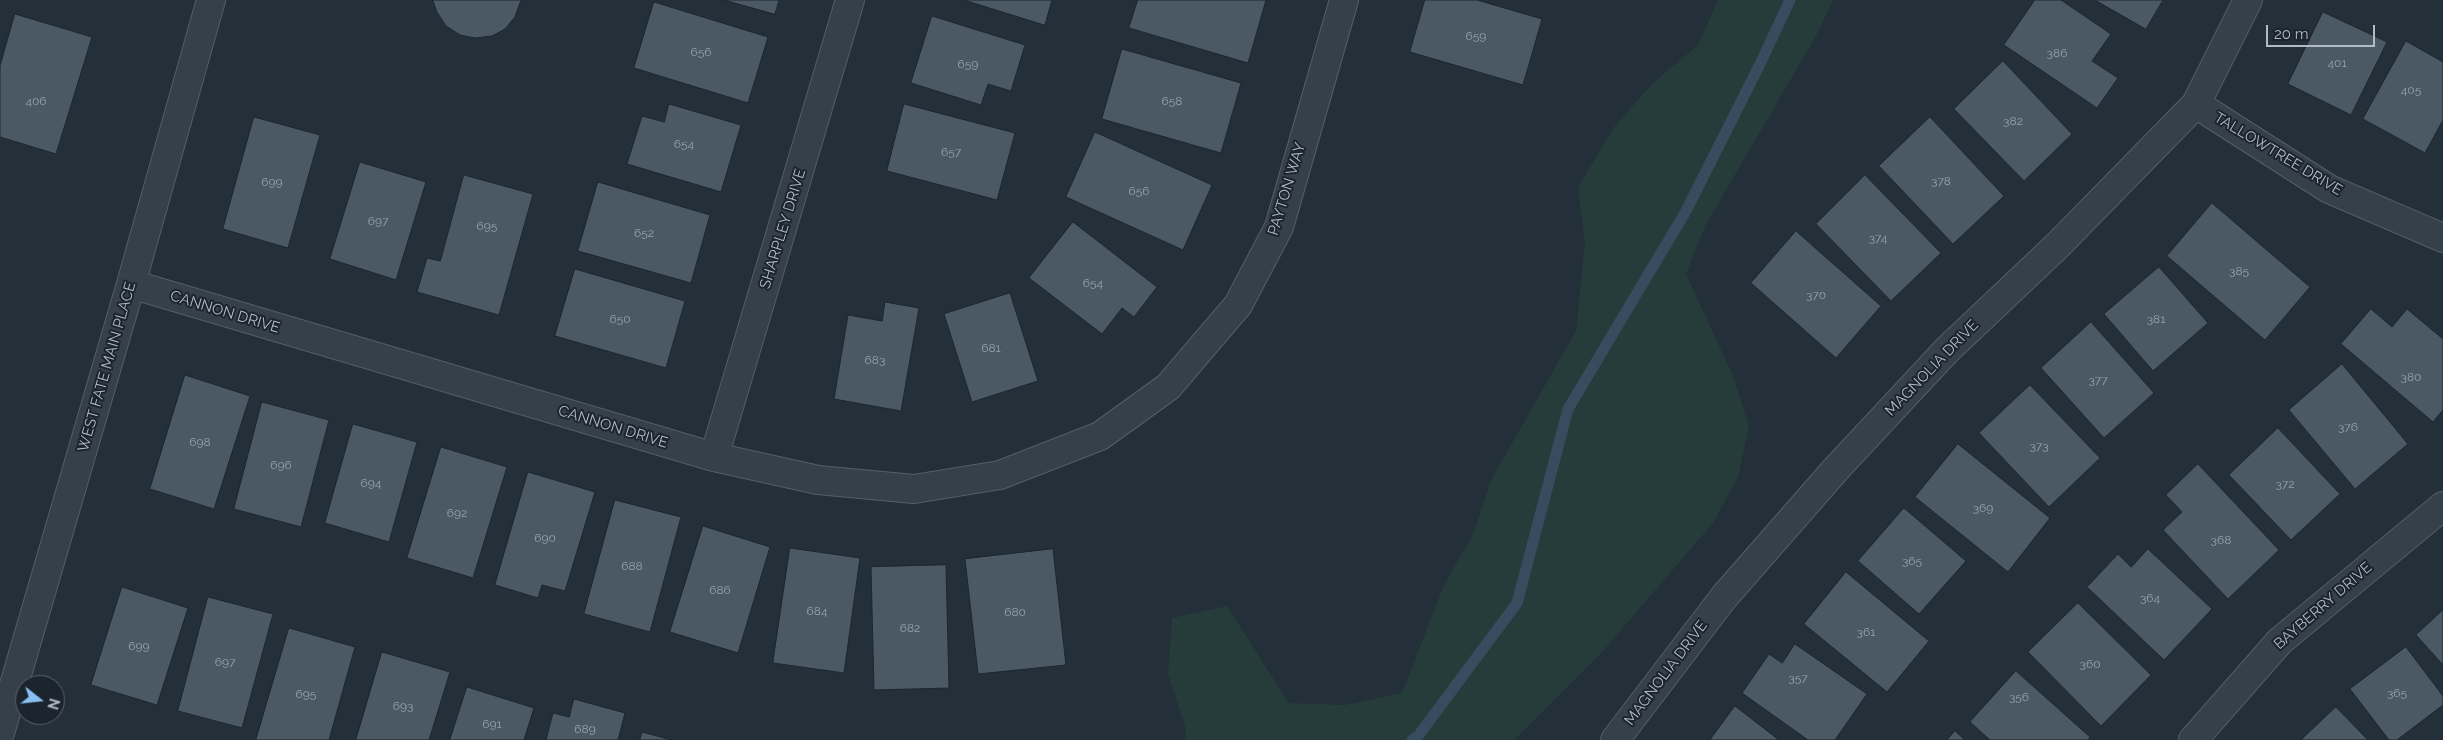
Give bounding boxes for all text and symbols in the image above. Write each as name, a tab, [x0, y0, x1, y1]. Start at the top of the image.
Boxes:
scale bar	[2268, 15, 2377, 47]
text: 20 m	[2274, 25, 2309, 43]
house number: 659	[1466, 29, 1486, 43]
house number: 656	[690, 45, 712, 59]
house number: 386	[2047, 46, 2067, 60]
house number: 401	[2327, 56, 2347, 70]
house number: 659	[958, 57, 978, 71]
house number: 405	[2401, 83, 2421, 97]
house number: 406	[25, 94, 47, 108]
house number: 658	[1162, 94, 1182, 108]
street label: TALLOWTREE DRIVE	[2211, 109, 2345, 199]
house number: 382	[2003, 114, 2023, 128]
house number: 654	[674, 137, 694, 151]
street label: PAYTON WAY	[1264, 140, 1310, 238]
house number: 657	[941, 145, 961, 159]
street label: SHARPLEY DRIVE	[756, 167, 810, 291]
house number: 378	[1931, 174, 1951, 188]
house number: 699	[261, 175, 283, 189]
house number: 656	[1128, 184, 1150, 198]
house number: 697	[368, 214, 388, 228]
house number: 695	[477, 219, 497, 233]
house number: 652	[634, 226, 654, 240]
house number: 374	[1869, 231, 1887, 245]
house number: 385	[2229, 264, 2249, 278]
house number: 654	[1083, 276, 1103, 290]
street label: WEST FATE MAIN PLACE	[74, 280, 140, 454]
street label: CANNON DRIVE	[168, 287, 282, 337]
house number: 370	[1806, 288, 1826, 302]
house number: 650	[609, 312, 631, 326]
house number: 381	[2147, 312, 2165, 326]
street label: MAGNOLIA DRIVE	[1882, 316, 1982, 420]
house number: 681	[981, 341, 1001, 355]
house number: 683	[865, 353, 885, 367]
house number: 380	[2401, 370, 2421, 384]
house number: 377	[2088, 373, 2108, 387]
street label: CANNON DRIVE	[556, 402, 670, 452]
house number: 376	[2338, 420, 2358, 434]
house number: 698	[189, 435, 211, 449]
house number: 373	[2029, 439, 2049, 453]
house number: 696	[270, 458, 292, 472]
house number: 694	[361, 476, 381, 490]
house number: 372	[2275, 477, 2295, 491]
house number: 369	[1973, 501, 1993, 515]
house number: 692	[447, 506, 467, 520]
house number: 690	[534, 531, 556, 545]
house number: 368	[2211, 533, 2231, 547]
house number: 365	[1902, 554, 1922, 568]
house number: 688	[621, 559, 643, 573]
street label: BAYBERRY DRIVE	[2270, 559, 2376, 653]
house number: 686	[709, 583, 731, 597]
house number: 364	[2140, 591, 2160, 605]
house number: 684	[807, 604, 827, 618]
house number: 680	[1004, 605, 1026, 619]
street label: MAGNOLIA DRIVE	[1621, 617, 1711, 729]
house number: 682	[900, 621, 920, 635]
house number: 361	[1857, 625, 1875, 639]
house number: 699	[128, 639, 150, 653]
house number: 697	[215, 655, 235, 669]
house number: 360	[2080, 657, 2100, 671]
house number: 357	[1788, 671, 1808, 685]
north arrow	[15, 675, 65, 725]
house number: 365	[2387, 686, 2407, 700]
house number: 695	[296, 687, 316, 701]
house number: 356	[2009, 690, 2029, 704]
text: N	[44, 697, 63, 711]
house number: 693	[393, 699, 413, 713]
house number: 691	[482, 717, 502, 731]
house number: 689	[574, 722, 596, 736]

